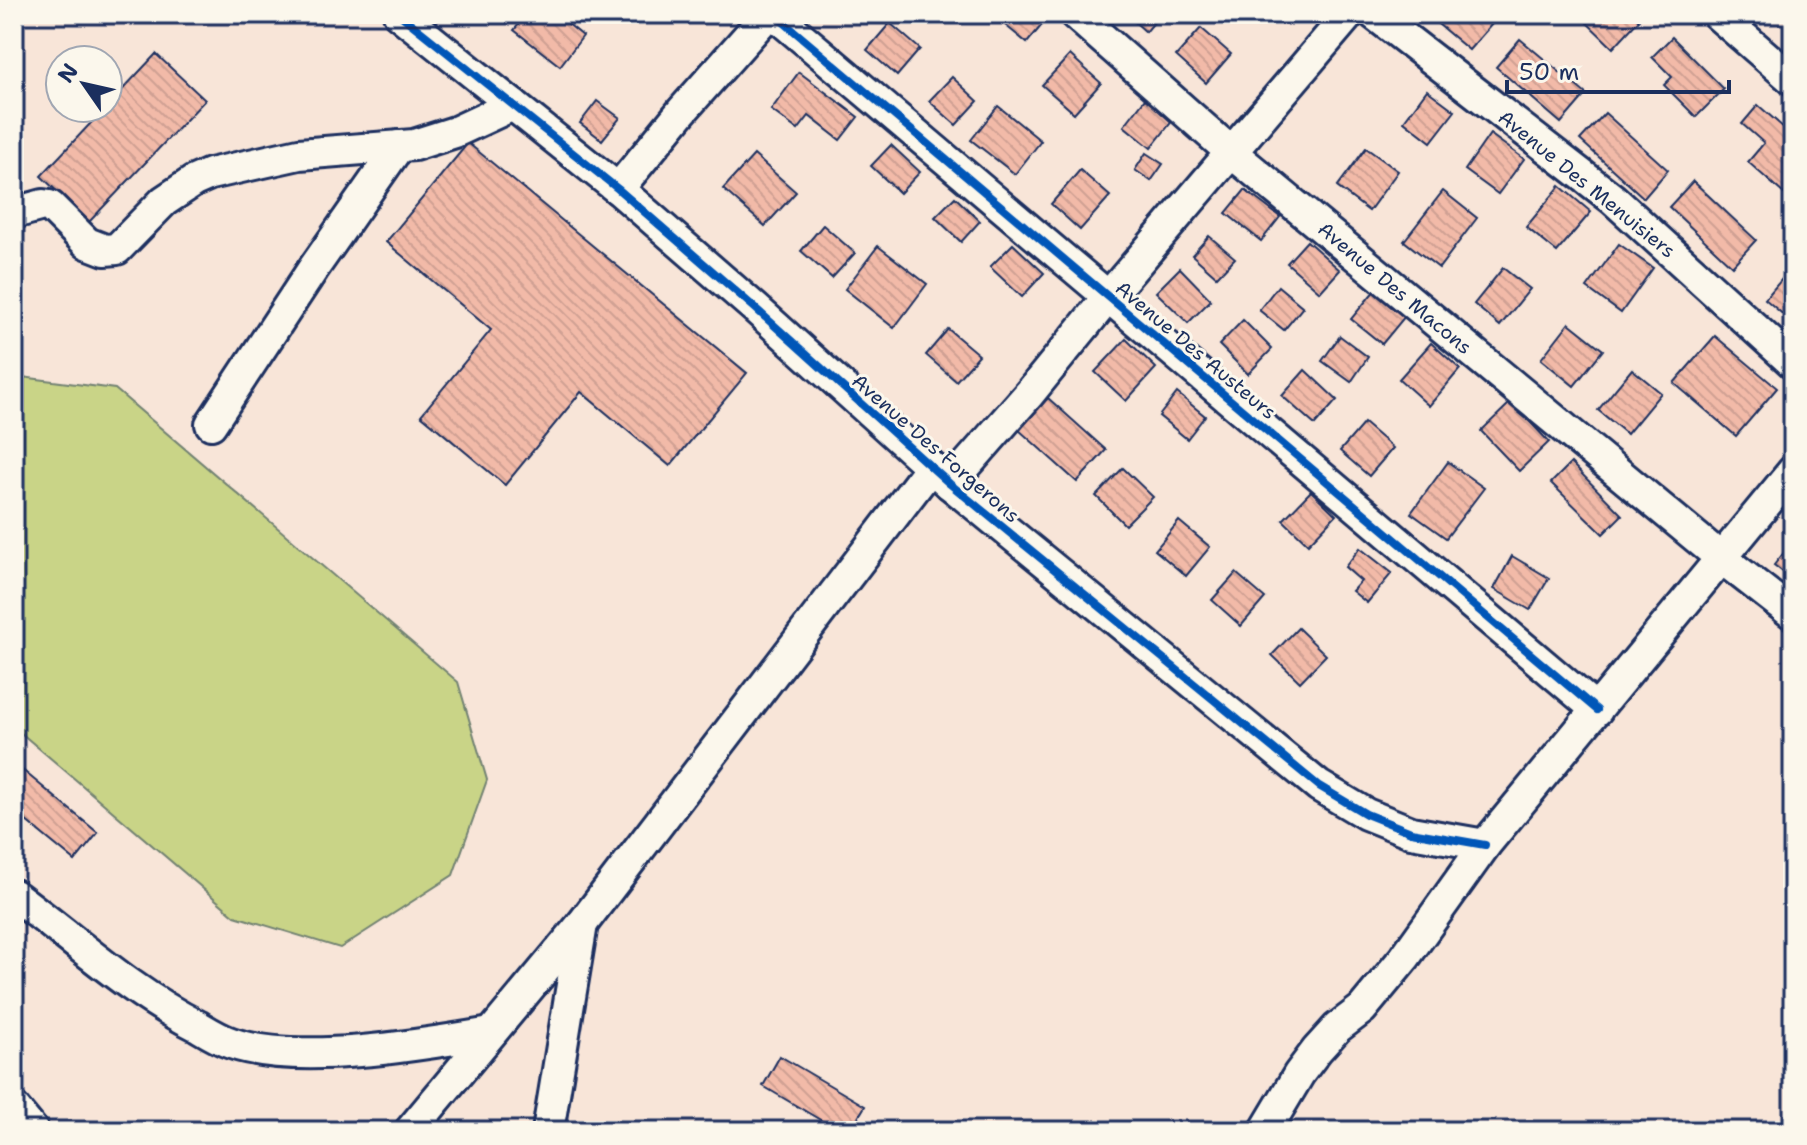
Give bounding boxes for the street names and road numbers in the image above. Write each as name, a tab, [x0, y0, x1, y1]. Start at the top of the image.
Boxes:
street label: Avenue Des Menuisiers	[1493, 104, 1681, 264]
street label: Avenue Des Macons	[1313, 216, 1477, 360]
street label: Avenue Des Austeurs	[1110, 275, 1282, 425]
street label: Avenue Des Forgerons	[847, 368, 1025, 528]

